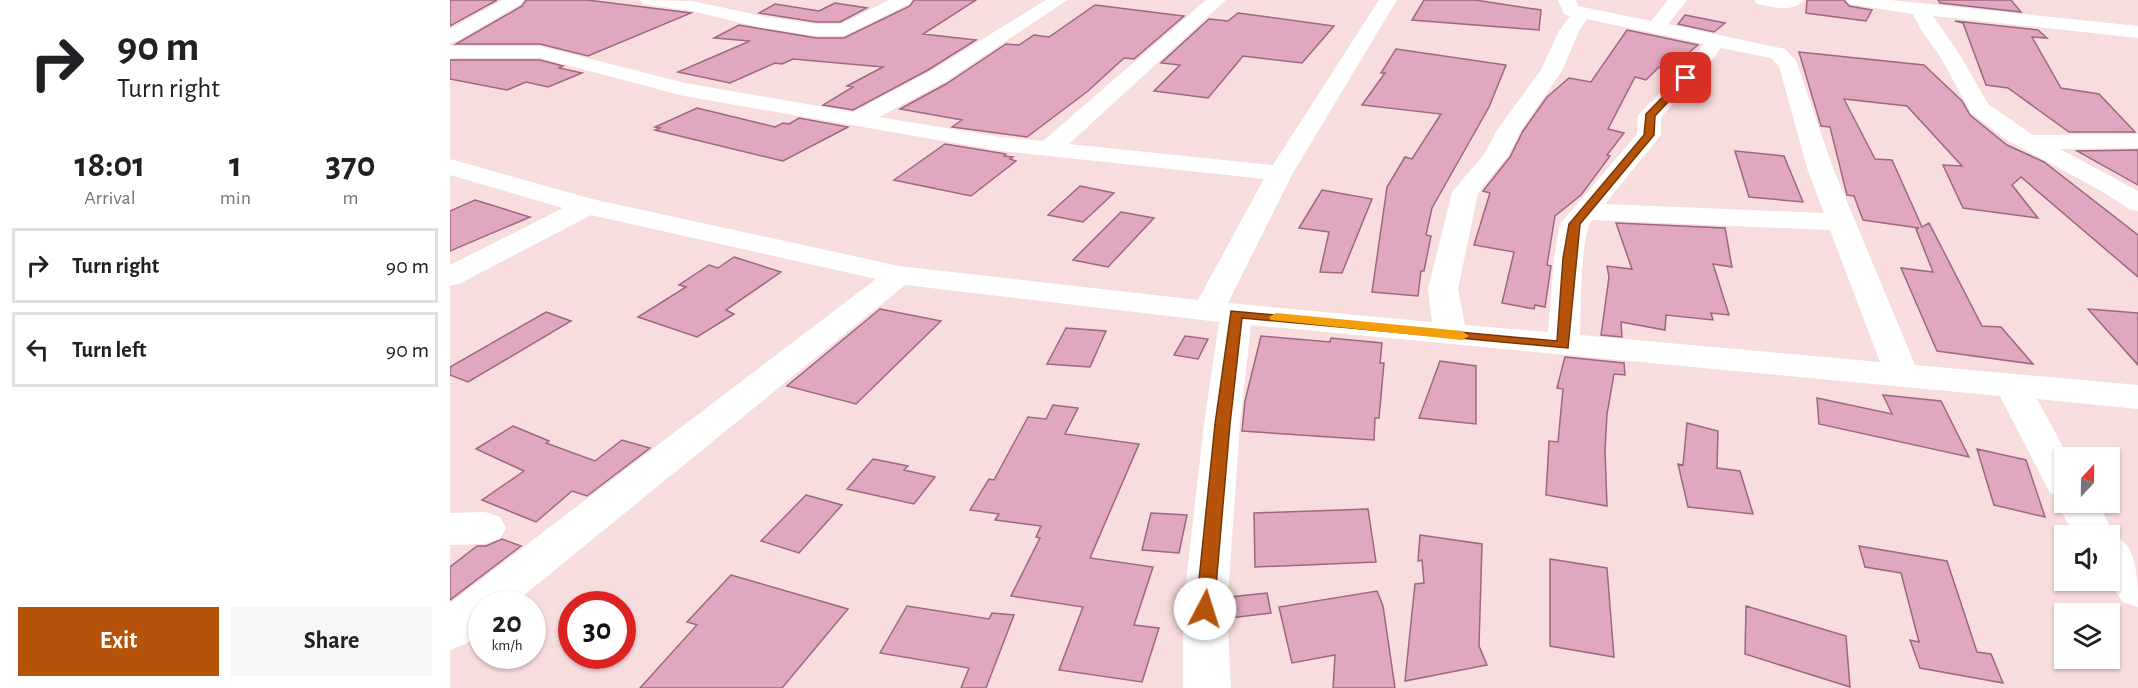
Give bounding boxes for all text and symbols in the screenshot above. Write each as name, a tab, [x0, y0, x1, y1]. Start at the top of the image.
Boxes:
icon: right	[18, 24, 96, 102]
text: 90 m	[117, 26, 199, 68]
pin	[1660, 52, 1711, 103]
icon: arrive	[1669, 61, 1702, 94]
text: Turn right	[117, 75, 220, 102]
text: 18:01	[75, 147, 145, 183]
text: 1	[229, 147, 242, 183]
text: 370	[326, 147, 375, 183]
text: Arrival	[84, 188, 136, 208]
text: min	[220, 188, 251, 208]
text: m	[342, 188, 358, 208]
icon: right	[21, 249, 54, 282]
text: Turn right	[72, 255, 159, 277]
text: 90 m	[386, 255, 429, 277]
icon: left	[21, 333, 54, 366]
text: Turn left	[72, 339, 146, 361]
text: 90 m	[386, 339, 429, 361]
north arrow	[2054, 447, 2120, 513]
map controls	[2054, 447, 2120, 669]
button: sound	[2054, 525, 2120, 591]
position arrow	[1173, 577, 1237, 641]
speed limit sign: 30	[558, 591, 636, 669]
button: layers	[2054, 603, 2120, 669]
button: Exit	[18, 607, 219, 676]
button: Share	[231, 607, 432, 676]
text: 20	[492, 608, 522, 638]
text: km/h	[492, 638, 522, 653]

